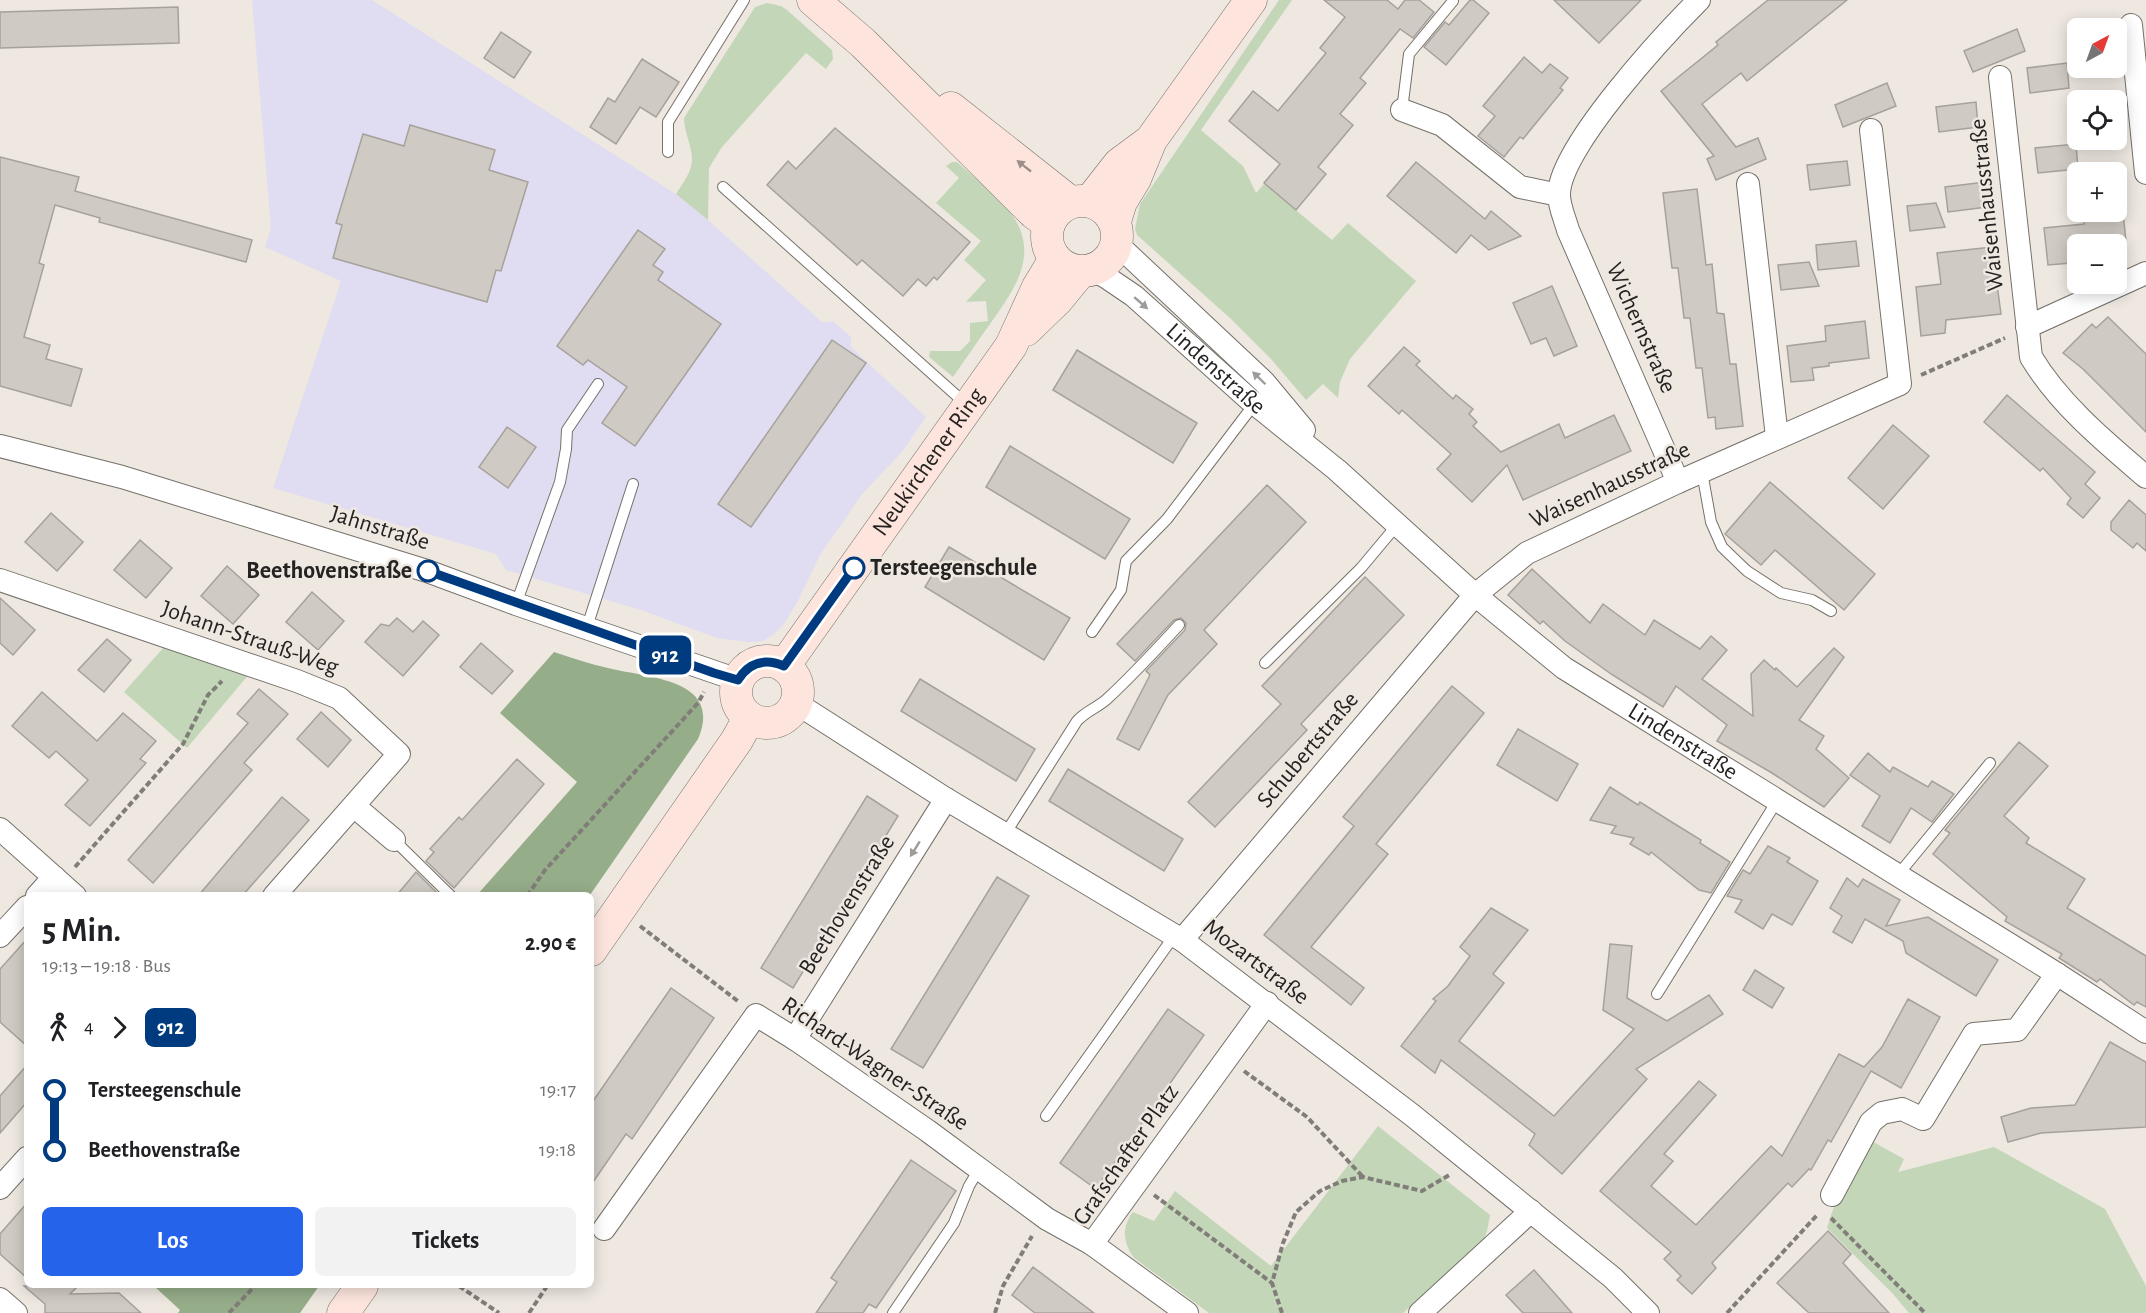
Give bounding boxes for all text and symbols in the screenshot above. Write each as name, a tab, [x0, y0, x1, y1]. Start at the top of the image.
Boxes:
north arrow	[2067, 18, 2127, 78]
map controls	[2067, 18, 2127, 294]
button: locate	[2067, 90, 2127, 150]
street label: Waisenhausstraße	[1966, 117, 2008, 293]
one-way arrow	[1017, 161, 1032, 173]
button: +	[2067, 162, 2127, 222]
button: −	[2067, 234, 2127, 294]
street label: Wichernstraße	[1602, 259, 1680, 397]
one-way arrow	[1133, 296, 1149, 309]
street label: Lindenstraße	[1161, 319, 1270, 419]
one-way arrow	[1252, 371, 1266, 385]
street label: Neukirchener Ring	[868, 384, 989, 540]
street label: Waisenhausstraße	[1526, 437, 1694, 533]
street label: Jahnstraße	[328, 502, 432, 554]
place label: Tersteegenschule	[870, 556, 1037, 580]
marker: Tersteegenschule	[843, 557, 865, 579]
place label: Beethovenstraße	[246, 559, 412, 583]
marker: Beethovenstraße	[417, 560, 439, 582]
street label: Johann-Strauß-Weg	[158, 596, 342, 680]
line badge: 912	[630, 636, 700, 674]
text: 912	[651, 645, 679, 666]
street label: Schubertstraße	[1253, 687, 1363, 813]
street label: Lindenstraße	[1624, 699, 1742, 784]
street label: Beethovenstraße	[795, 831, 899, 979]
one-way arrow	[909, 841, 920, 857]
text: 5 Min.	[42, 915, 121, 948]
street label: Mozartstraße	[1199, 915, 1313, 1009]
text: 2.90 €	[525, 932, 576, 954]
text: 19:13 – 19:18 · Bus	[42, 956, 171, 976]
street label: Richard-Wagner-Straße	[777, 993, 973, 1135]
icon: walk	[42, 1011, 75, 1044]
icon: forward	[103, 1011, 136, 1044]
text: 4	[84, 1017, 94, 1037]
text: 912	[157, 1017, 184, 1038]
text: Tersteegenschule	[88, 1079, 241, 1101]
text: 19:17	[540, 1080, 576, 1100]
street label: Grafschafter Platz	[1069, 1080, 1183, 1230]
text: Beethovenstraße	[88, 1139, 240, 1161]
text: 19:18	[539, 1140, 576, 1160]
button: Los	[42, 1207, 303, 1276]
button: Tickets	[315, 1207, 576, 1276]

